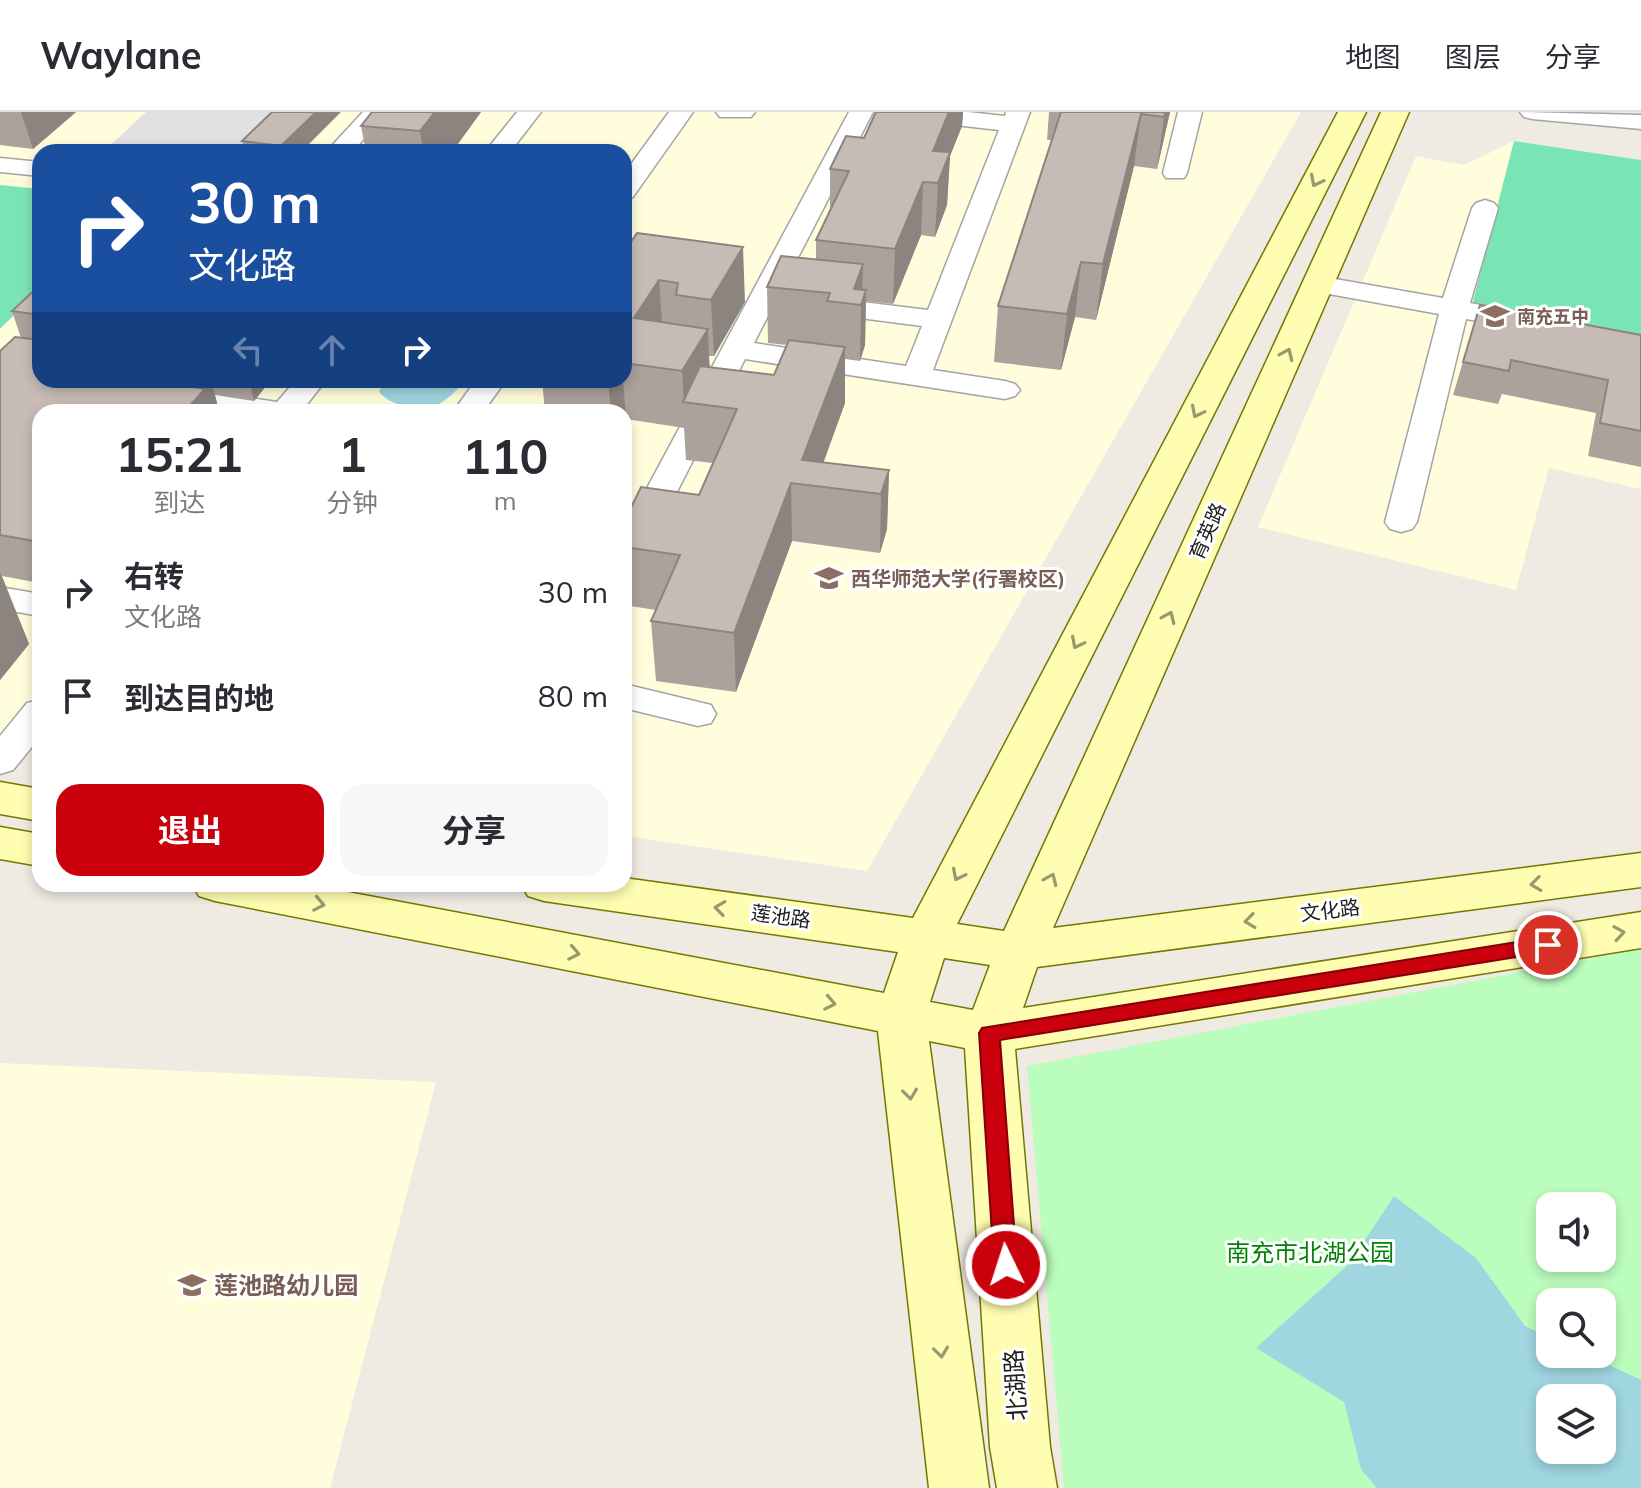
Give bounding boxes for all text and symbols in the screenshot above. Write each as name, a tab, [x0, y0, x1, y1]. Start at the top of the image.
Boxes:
text: Waylane	[40, 31, 202, 79]
text: 地图	[1345, 39, 1401, 74]
text: 图层	[1445, 39, 1501, 74]
text: 分享	[1545, 39, 1601, 74]
text: 30 m	[188, 167, 321, 237]
one-way arrow	[1310, 173, 1325, 188]
icon: right	[56, 176, 160, 280]
text: 文化路	[188, 242, 296, 287]
school or university icon: 南充五中	[1480, 301, 1510, 331]
place label: 南充五中	[1517, 305, 1589, 328]
icon: left	[226, 328, 270, 372]
icon: ahead	[310, 328, 354, 372]
icon: right	[394, 328, 438, 372]
one-way arrow	[1277, 348, 1293, 362]
one-way arrow	[1191, 404, 1206, 419]
text: 15:21	[116, 424, 243, 484]
text: 1	[338, 424, 367, 484]
text: 110	[462, 426, 548, 486]
text: m	[494, 484, 517, 517]
text: 到达	[153, 486, 205, 519]
text: 分钟	[326, 486, 378, 519]
street label: 育英路	[1183, 499, 1231, 563]
text: 右转	[124, 557, 184, 595]
school or university icon: 西华师范大学(行署校区)	[814, 563, 844, 593]
place label: 西华师范大学(行署校区)	[851, 566, 1065, 591]
icon: right	[56, 570, 100, 614]
text: 30 m	[538, 573, 608, 611]
text: 文化路	[124, 600, 202, 633]
one-way arrow	[1159, 611, 1175, 625]
one-way arrow	[1072, 635, 1087, 650]
icon: arrive	[56, 674, 100, 718]
text: 80 m	[538, 677, 608, 715]
text: 到达目的地	[124, 679, 274, 717]
button: 退出	[56, 784, 324, 876]
button: 分享	[340, 784, 608, 876]
one-way arrow	[953, 866, 968, 881]
one-way arrow	[1041, 873, 1057, 888]
one-way arrow	[1529, 875, 1542, 892]
street label: 文化路	[1299, 894, 1361, 926]
one-way arrow	[312, 895, 325, 912]
street label: 莲池路	[750, 899, 812, 933]
one-way arrow	[713, 900, 727, 917]
pin	[1514, 911, 1582, 979]
one-way arrow	[1243, 912, 1256, 929]
icon: arrive	[1526, 923, 1570, 967]
one-way arrow	[1612, 926, 1626, 943]
one-way arrow	[568, 944, 581, 961]
one-way arrow	[823, 993, 836, 1010]
one-way arrow	[901, 1087, 918, 1101]
map controls	[1536, 1192, 1616, 1464]
button: sound	[1536, 1192, 1616, 1272]
position arrow	[964, 1223, 1048, 1307]
park label: 南充市北湖公园	[1226, 1237, 1394, 1267]
school or university icon: 莲池路幼儿园	[177, 1270, 207, 1300]
place label: 莲池路幼儿园	[214, 1270, 358, 1300]
button: search	[1536, 1288, 1616, 1368]
one-way arrow	[933, 1346, 950, 1359]
street label: 北湖路	[998, 1348, 1032, 1422]
button: layers	[1536, 1384, 1616, 1464]

